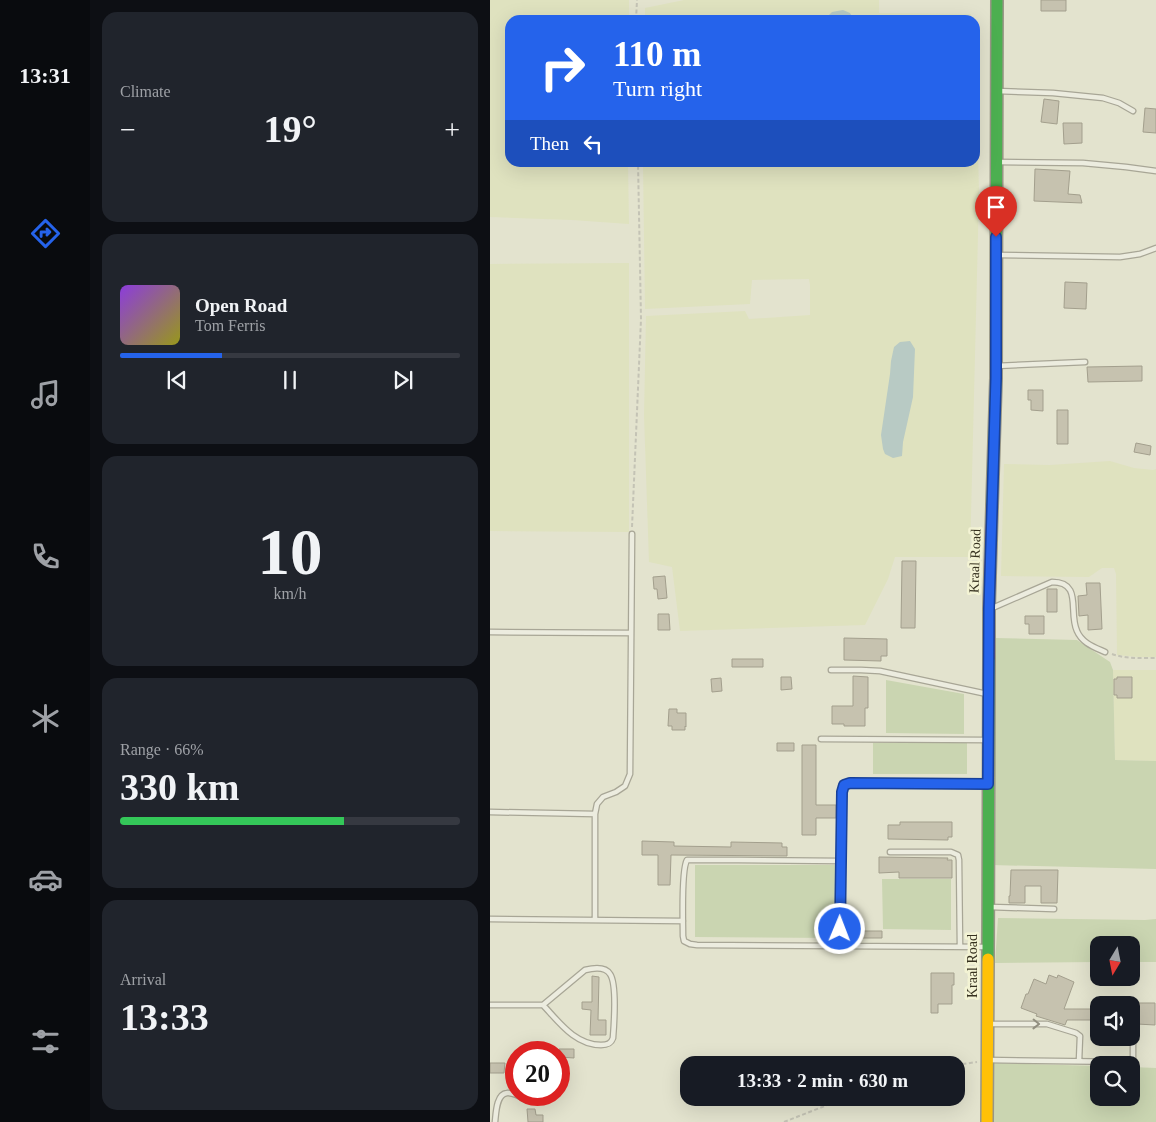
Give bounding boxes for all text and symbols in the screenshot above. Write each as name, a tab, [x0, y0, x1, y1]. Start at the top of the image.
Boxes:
icon: right	[530, 35, 595, 100]
text: 110 m	[613, 35, 701, 74]
text: 13:31	[19, 63, 71, 88]
text: Turn right	[613, 76, 702, 101]
text: Climate	[120, 83, 171, 100]
text: 19°	[263, 108, 317, 150]
text: −	[120, 114, 136, 145]
text: +	[444, 114, 460, 145]
icon: left	[579, 130, 607, 158]
text: Then	[530, 133, 569, 154]
pin	[975, 186, 1017, 237]
icon: arrive	[982, 193, 1010, 221]
icon: directions	[28, 216, 63, 251]
text: Open Road	[195, 295, 287, 316]
text: Tom Ferris	[195, 317, 265, 334]
icon: previous	[163, 366, 191, 394]
icon: pause	[276, 366, 304, 394]
icon: next	[389, 366, 417, 394]
icon: music	[28, 377, 63, 412]
text: 10	[258, 516, 323, 588]
street label: Kraal Road	[966, 529, 984, 593]
icon: phone	[28, 539, 63, 574]
text: km/h	[274, 585, 306, 602]
icon: climate	[28, 701, 63, 736]
text: Range · 66%	[120, 741, 204, 758]
text: 330 km	[120, 766, 239, 808]
icon: car	[28, 862, 63, 897]
position arrow	[813, 902, 865, 954]
street label: Kraal Road	[965, 934, 980, 998]
north arrow	[1090, 936, 1140, 986]
map controls	[1090, 936, 1140, 1106]
text: Arrival	[120, 971, 166, 988]
text: 13:33	[120, 996, 209, 1038]
button: sound	[1090, 996, 1140, 1046]
one-way arrow	[1032, 1019, 1040, 1029]
icon: filters	[28, 1024, 63, 1059]
speed limit sign: 20	[505, 1041, 570, 1106]
button: search	[1090, 1056, 1140, 1106]
text: 13:33 · 2 min · 630 m	[737, 1070, 908, 1091]

